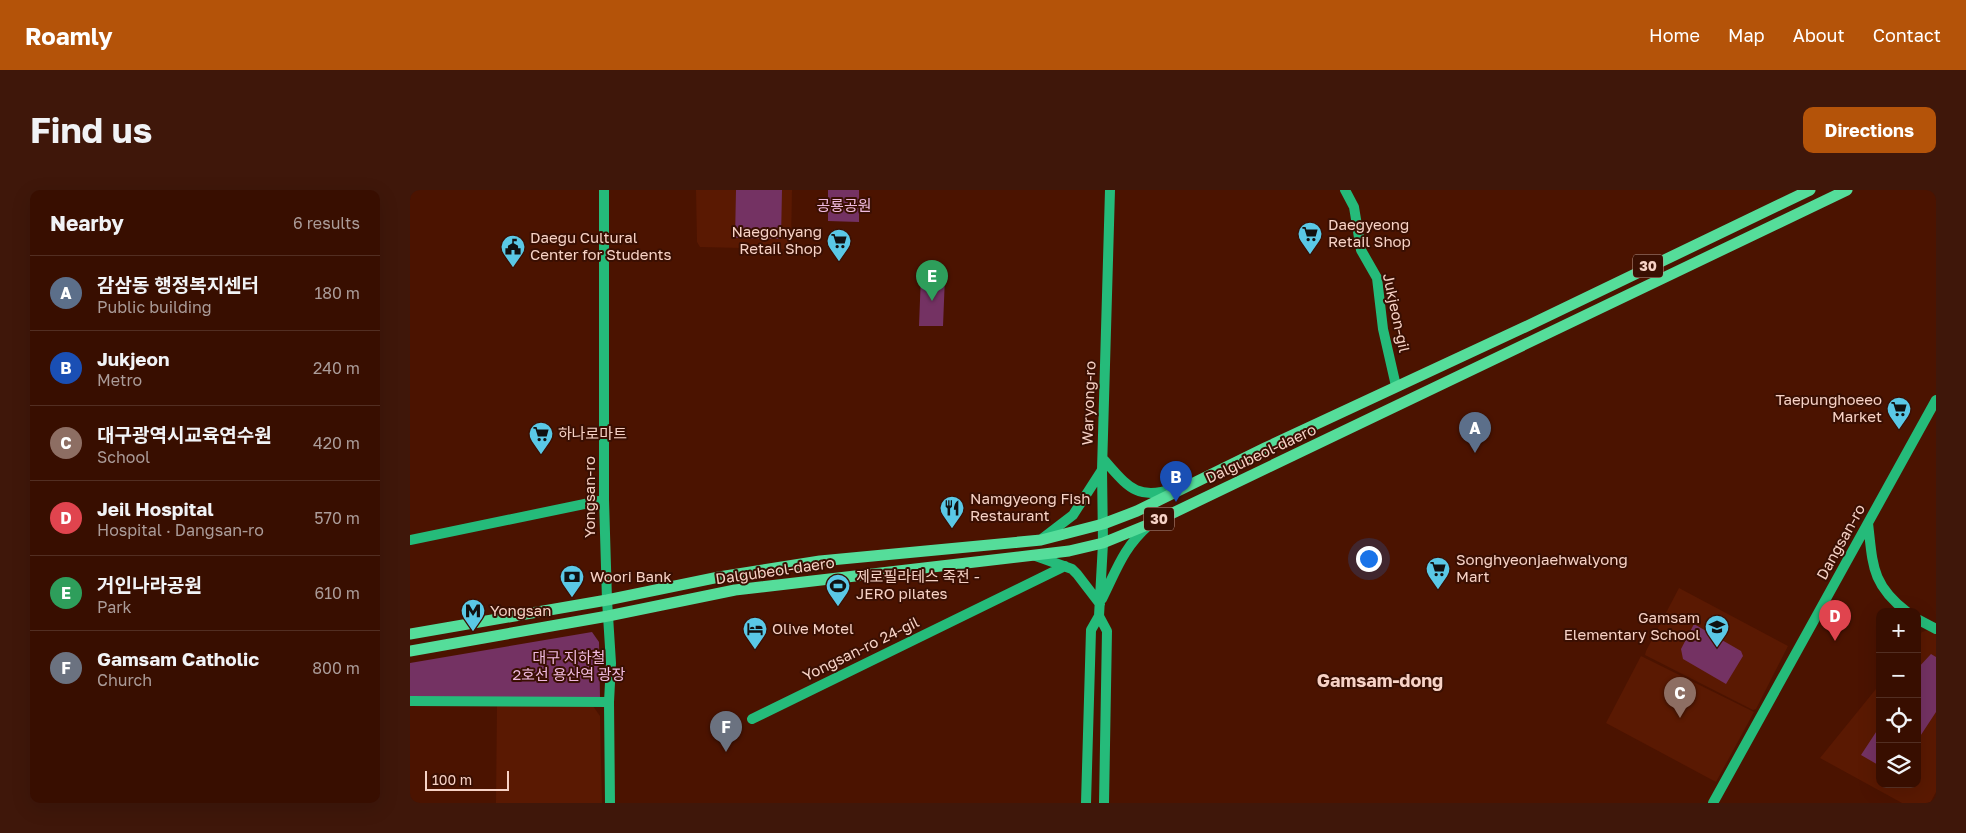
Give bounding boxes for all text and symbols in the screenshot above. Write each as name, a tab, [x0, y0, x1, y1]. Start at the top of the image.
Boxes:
text: Roamly	[25, 21, 113, 50]
text: Home	[1649, 24, 1700, 46]
text: Map	[1728, 24, 1765, 46]
text: About	[1793, 24, 1845, 46]
text: Contact	[1873, 24, 1941, 46]
button: Directions	[1803, 107, 1936, 153]
text: Find us	[30, 109, 152, 151]
park label: 공룡공원	[816, 196, 872, 214]
text: Nearby	[50, 210, 124, 236]
text: 6 results	[293, 213, 360, 233]
place label: Daegyeong Retail Shop	[1328, 215, 1411, 250]
supermarket icon: Daegyeong Retail Shop	[1297, 221, 1323, 255]
place label: Naegohyang Retail Shop	[731, 222, 822, 257]
place label: Daegu Cultural Center for Students	[530, 228, 672, 263]
supermarket icon: Naegohyang Retail Shop	[826, 228, 852, 262]
public building icon: Daegu Cultural Center for Students	[500, 234, 526, 268]
road number: 30	[1633, 254, 1663, 278]
pin: E	[916, 260, 948, 301]
street label: Jukjeon-gil	[1380, 272, 1414, 354]
text: 감삼동 행정복지센터	[97, 273, 259, 296]
text: A	[60, 283, 72, 303]
text: 180 m	[314, 283, 360, 303]
text: Public building	[97, 297, 212, 317]
text: Jukjeon	[97, 347, 169, 370]
text: B	[60, 358, 72, 378]
text: 240 m	[313, 358, 360, 378]
street label: Waryong-ro	[1078, 360, 1098, 446]
text: Metro	[97, 370, 142, 390]
place label: Taepunghoeeo Market	[1775, 390, 1882, 425]
supermarket icon: Taepunghoeeo Market	[1886, 396, 1912, 430]
pin: A	[1459, 412, 1491, 453]
street label: Dalgubeol-daero	[1202, 420, 1319, 487]
supermarket icon: 하나로마트	[528, 421, 554, 455]
text: 대구광역시교육연수원	[97, 423, 272, 446]
place label: 하나로마트	[558, 424, 627, 442]
text: C	[60, 433, 72, 453]
text: 420 m	[313, 433, 360, 453]
text: School	[97, 447, 150, 467]
street label: Yongsan-ro	[580, 456, 598, 538]
pin: B	[1160, 461, 1192, 502]
place label: Namgyeong Fish Restaurant	[970, 489, 1091, 524]
restaurant icon: Namgyeong Fish Restaurant	[939, 495, 965, 529]
text: Jeil Hospital	[97, 497, 214, 520]
street label: Dangsan-ro	[1812, 501, 1868, 582]
text: D	[60, 508, 72, 528]
text: 570 m	[314, 508, 360, 528]
road number: 30	[1144, 508, 1174, 530]
text: Hospital · Dangsan-ro	[97, 520, 264, 540]
your location	[1356, 546, 1382, 572]
place label: Songhyeonjaehwalyong Mart	[1456, 550, 1628, 585]
street label: Dalgubeol-daero	[714, 553, 835, 587]
supermarket icon: Songhyeonjaehwalyong Mart	[1425, 556, 1451, 590]
bank icon: Woori Bank	[559, 564, 585, 598]
place label: Woori Bank	[590, 567, 672, 585]
place label: 제로필라테스 죽전 - JERO pilates	[856, 567, 980, 602]
text: 거인나라공원	[97, 573, 202, 596]
sports icon: 제로필라테스 죽전 - JERO pilates	[825, 573, 851, 607]
text: E	[61, 583, 71, 603]
text: 610 m	[314, 583, 360, 603]
text: Park	[97, 597, 132, 617]
metro station icon: Yongsan	[460, 598, 486, 632]
pin: D	[1819, 600, 1851, 641]
place label: Yongsan	[490, 601, 552, 619]
place label: Gamsam Elementary School	[1564, 608, 1700, 643]
map controls	[1876, 608, 1921, 788]
button: +	[1876, 608, 1921, 653]
street label: Yongsan-ro 24-gil	[799, 612, 922, 684]
school or university icon: Gamsam Elementary School	[1704, 614, 1730, 648]
hotel icon: Olive Motel	[742, 616, 768, 650]
place label: Olive Motel	[772, 619, 854, 637]
text: Gamsam Catholic	[97, 647, 259, 670]
park label: 대구 지하철 2호선 용산역 광장	[513, 648, 626, 683]
button: −	[1876, 653, 1921, 698]
text: F	[61, 658, 71, 678]
text: 800 m	[312, 658, 360, 678]
district label: Gamsam-dong	[1317, 669, 1443, 691]
text: Church	[97, 670, 152, 690]
pin: C	[1664, 677, 1696, 718]
button: locate	[1876, 698, 1921, 743]
pin: F	[710, 711, 742, 752]
button: layers	[1876, 743, 1921, 788]
scale bar	[425, 768, 509, 791]
text: 100 m	[432, 771, 472, 788]

